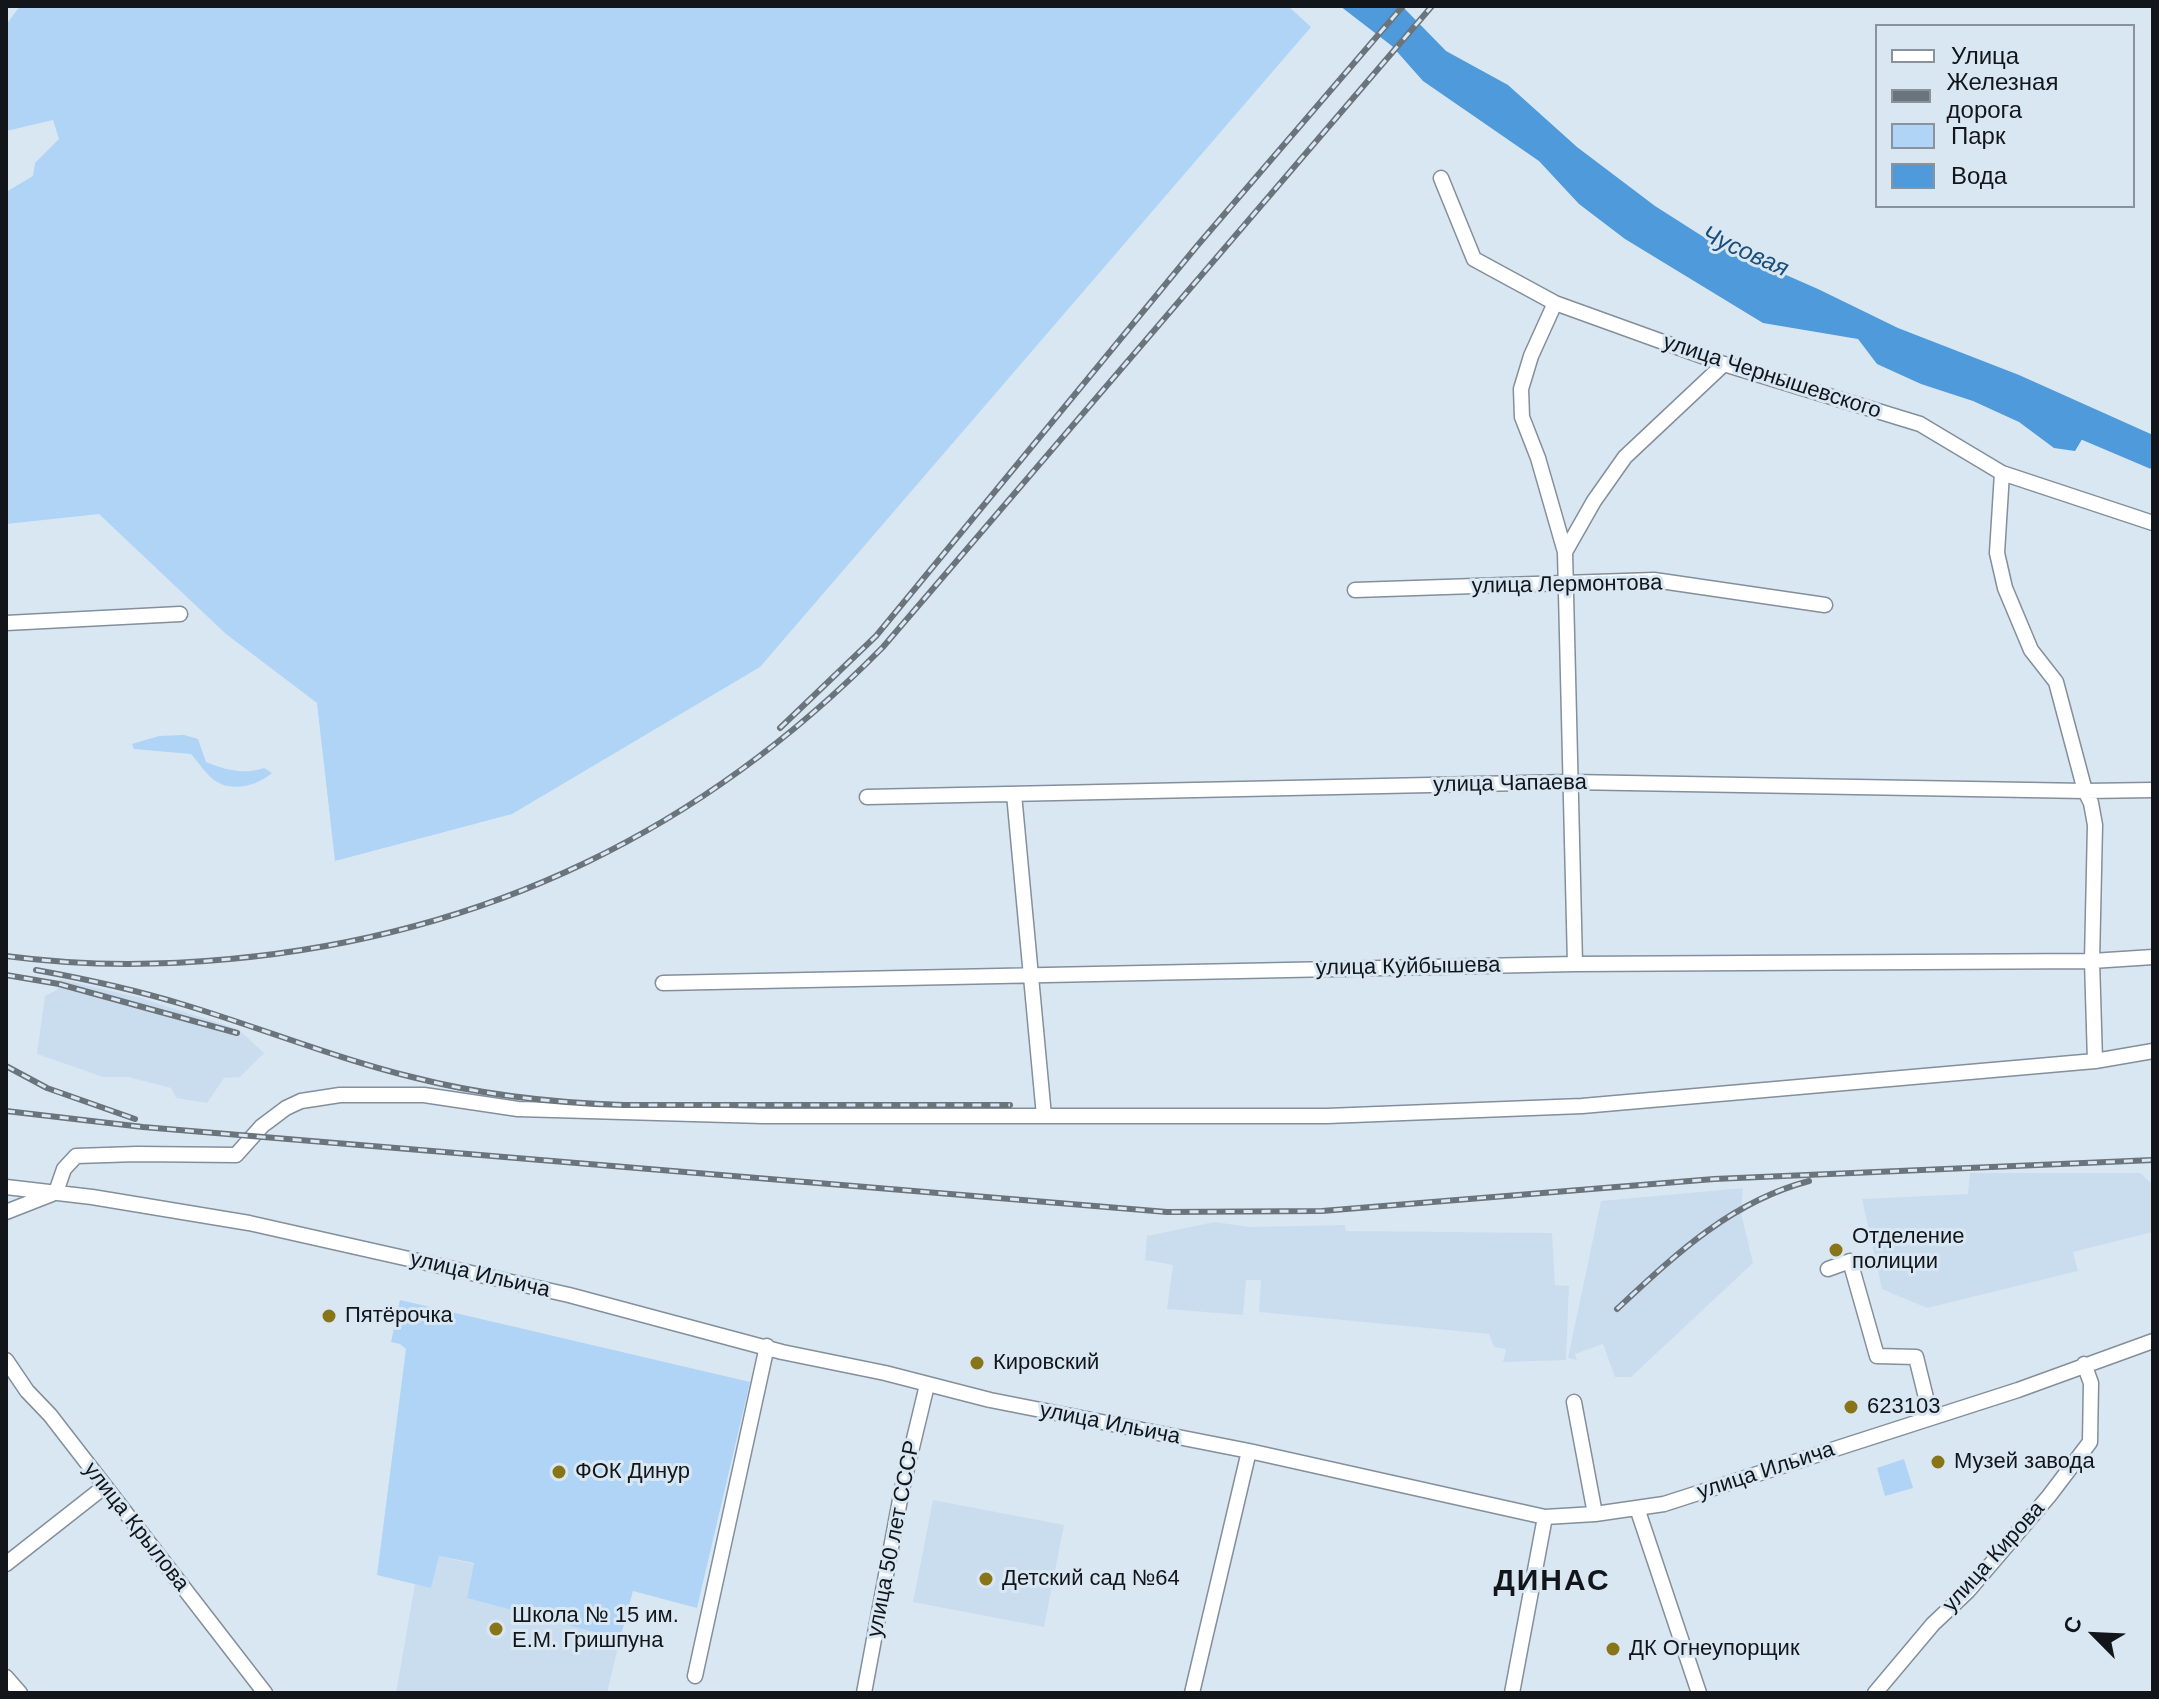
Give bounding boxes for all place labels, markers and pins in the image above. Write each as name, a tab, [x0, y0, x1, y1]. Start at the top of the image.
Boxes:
place label: Отделение полиции	[1852, 1224, 1965, 1276]
marker: Отделение полиции	[1827, 1241, 1845, 1259]
place label: Пятёрочка	[345, 1303, 453, 1329]
marker: Пятёрочка	[320, 1307, 338, 1325]
place label: Кировский	[993, 1350, 1099, 1376]
marker: Кировский	[968, 1354, 986, 1372]
place label: 623103	[1867, 1394, 1940, 1420]
marker: 623103	[1842, 1398, 1860, 1416]
place label: Музей завода	[1954, 1449, 2095, 1475]
marker: Музей завода	[1929, 1453, 1947, 1471]
place label: ФОК Динур	[575, 1459, 690, 1485]
marker: ФОК Динур	[550, 1463, 568, 1481]
place label: Детский сад №64	[1002, 1566, 1180, 1592]
marker: Детский сад №64	[977, 1570, 995, 1588]
place label: Школа № 15 им. Е.М. Гришпуна	[512, 1603, 679, 1654]
marker: Школа № 15 им. Е.М. Гришпуна	[487, 1620, 505, 1638]
place label: ДК Огнеупорщик	[1629, 1636, 1800, 1662]
marker: ДК Огнеупорщик	[1604, 1640, 1622, 1658]

